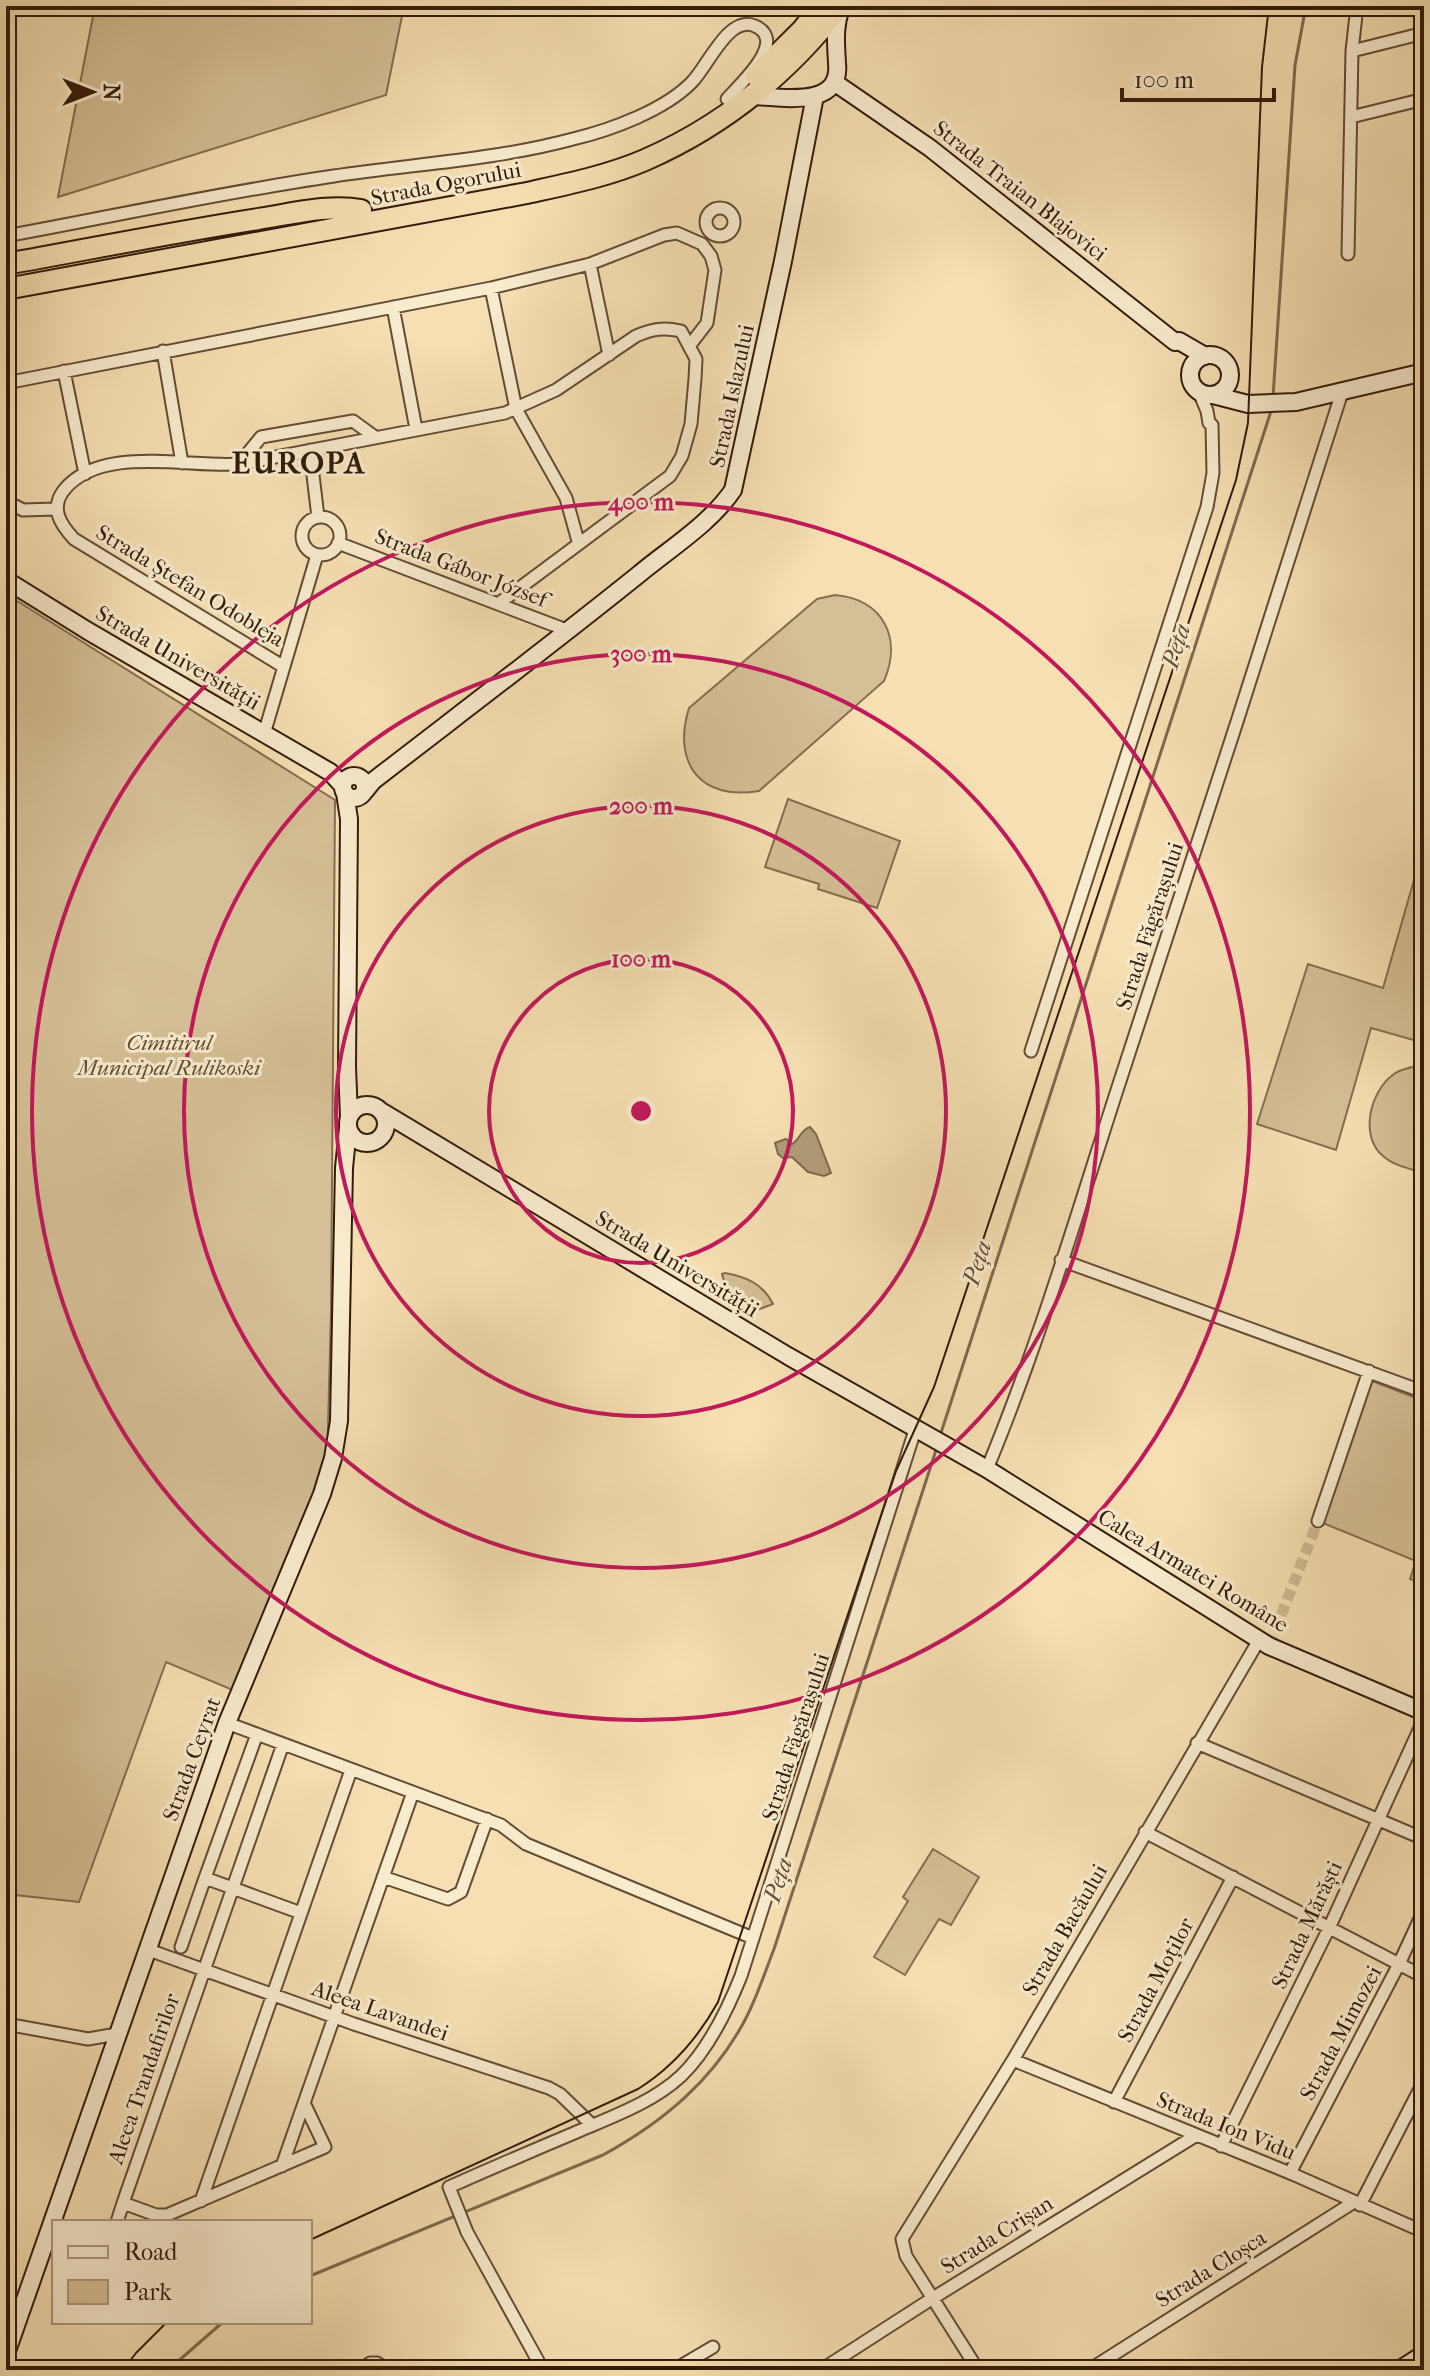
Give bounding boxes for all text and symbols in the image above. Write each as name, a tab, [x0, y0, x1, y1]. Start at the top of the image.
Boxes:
north arrow	[52, 52, 132, 132]
scale bar	[1122, 52, 1274, 102]
text: 100 m	[1134, 66, 1194, 94]
text: N	[98, 84, 124, 101]
street label: Strada Traian Blajovici	[928, 115, 1112, 267]
street label: Strada Ogorului	[369, 157, 524, 211]
street label: Strada Islazului	[704, 322, 760, 470]
district label: EUROPA	[232, 446, 366, 481]
text: 400 m	[607, 488, 675, 517]
street label: Strada Ștefan Odobleja	[91, 519, 290, 653]
street label: Strada Gábor József	[371, 523, 555, 615]
street label: Strada Universității	[91, 600, 265, 716]
water label: Peța	[1155, 620, 1196, 673]
text: 300 m	[610, 640, 673, 668]
text: 200 m	[609, 792, 674, 820]
street label: Strada Făgărașului	[1111, 839, 1189, 1013]
text: 100 m	[611, 945, 672, 973]
park label: Cimitirul Municipal Rulikoski	[76, 1030, 262, 1081]
centre of rings	[627, 1097, 655, 1125]
street label: Strada Universității	[591, 1205, 764, 1323]
water label: Peța	[956, 1237, 997, 1290]
street label: Calea Armatei Române	[1093, 1504, 1293, 1638]
street label: Strada Făgărașului	[757, 1650, 835, 1824]
street label: Strada Ceyrat	[158, 1693, 227, 1825]
water label: Peța	[757, 1854, 798, 1907]
street label: Strada Mărăști	[1266, 1857, 1348, 1993]
street label: Strada Bacăului	[1017, 1859, 1113, 2000]
street label: Strada Moților	[1112, 1913, 1200, 2047]
street label: Strada Mimozei	[1295, 1961, 1388, 2105]
street label: Aleea Lavandei	[307, 1975, 452, 2047]
street label: Aleea Trandafirilor	[102, 1990, 186, 2169]
street label: Strada Ion Vidu	[1153, 2086, 1300, 2166]
street label: Strada Crișan	[936, 2190, 1058, 2280]
legend	[52, 2220, 312, 2324]
street label: Strada Cloșca	[1151, 2224, 1272, 2313]
text: Road	[124, 2238, 178, 2266]
text: Park	[124, 2278, 172, 2306]

